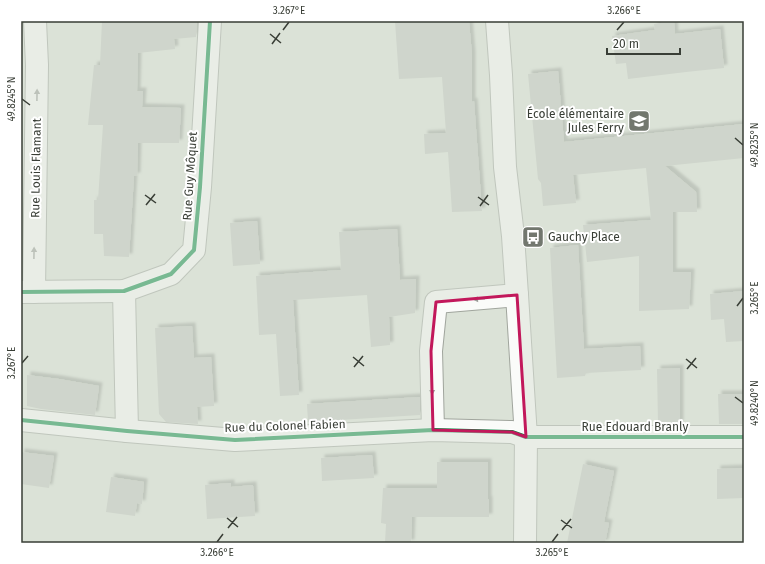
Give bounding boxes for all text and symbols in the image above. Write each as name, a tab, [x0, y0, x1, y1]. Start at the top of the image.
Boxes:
text: 3.267°E	[273, 5, 305, 17]
text: 3.266°E	[607, 5, 641, 17]
scale bar	[607, 30, 680, 56]
text: 20 m	[613, 37, 639, 51]
text: 49.8245°N	[6, 76, 18, 122]
one-way arrow	[34, 88, 40, 101]
place label: École élémentaire Jules Ferry	[527, 106, 624, 135]
school or university icon: École élémentaire Jules Ferry	[626, 108, 652, 134]
street label: Rue Louis Flamant	[28, 117, 44, 218]
text: 49.8235°N	[749, 122, 761, 168]
street label: Rue Guy Môquet	[180, 130, 200, 221]
bus stop icon: Gauchy Place	[520, 224, 546, 250]
place label: Gauchy Place	[548, 230, 620, 244]
one-way arrow	[31, 246, 37, 259]
text: 3.265°E	[749, 281, 761, 315]
one-way arrow	[473, 295, 485, 302]
text: 3.267°E	[6, 347, 18, 379]
text: 49.8240°N	[749, 380, 761, 426]
one-way arrow	[429, 383, 435, 396]
street label: Rue du Colonel Fabien	[224, 417, 346, 435]
street label: Rue Edouard Branly	[582, 420, 689, 434]
text: 3.266°E	[200, 547, 234, 559]
text: 3.265°E	[535, 547, 569, 559]

